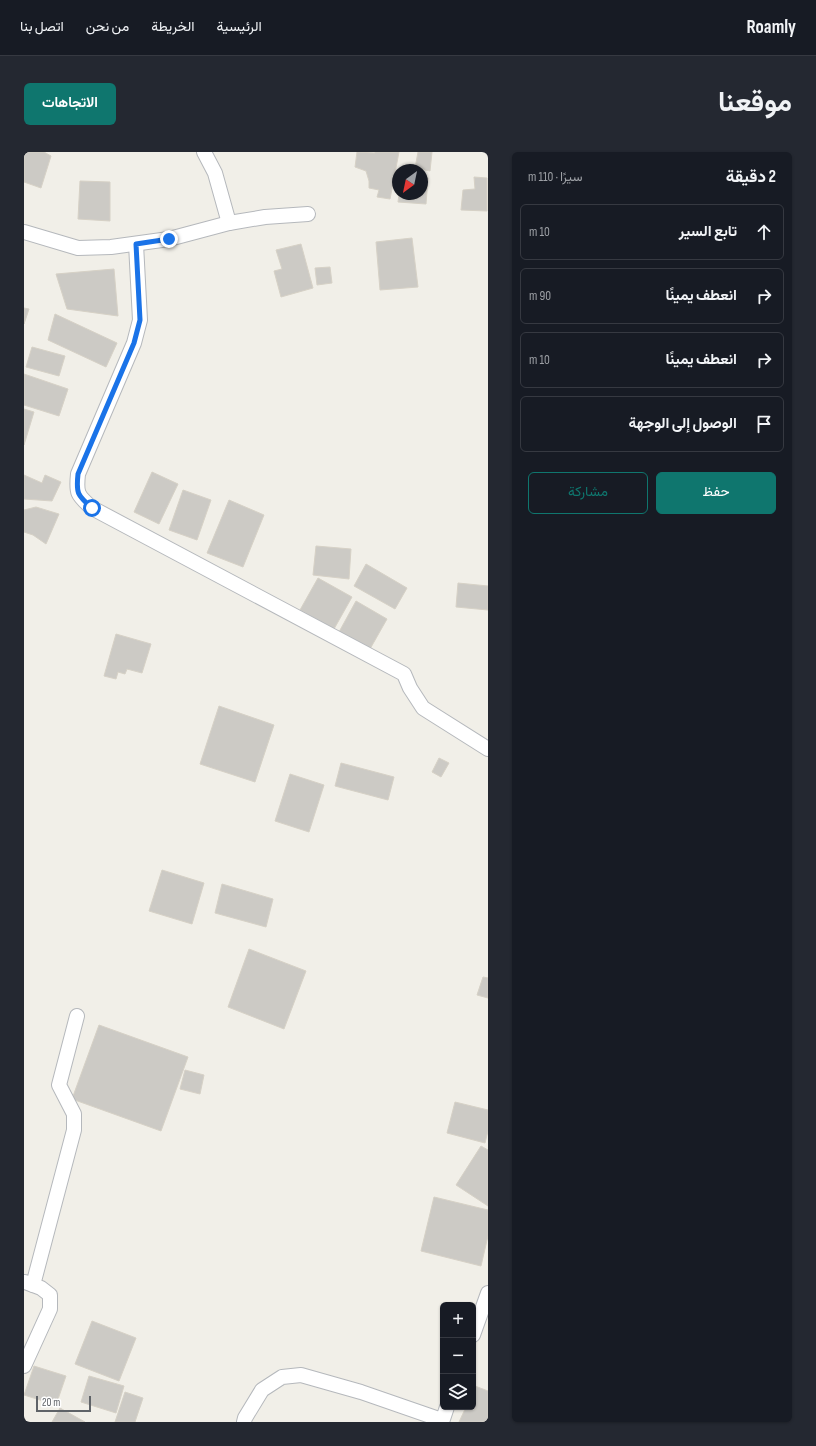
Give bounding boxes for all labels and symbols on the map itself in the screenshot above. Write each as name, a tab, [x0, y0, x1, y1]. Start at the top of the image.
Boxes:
north arrow	[392, 164, 428, 200]
route end	[160, 230, 178, 248]
route start	[83, 499, 101, 517]
scale bar	[36, 1394, 91, 1413]

